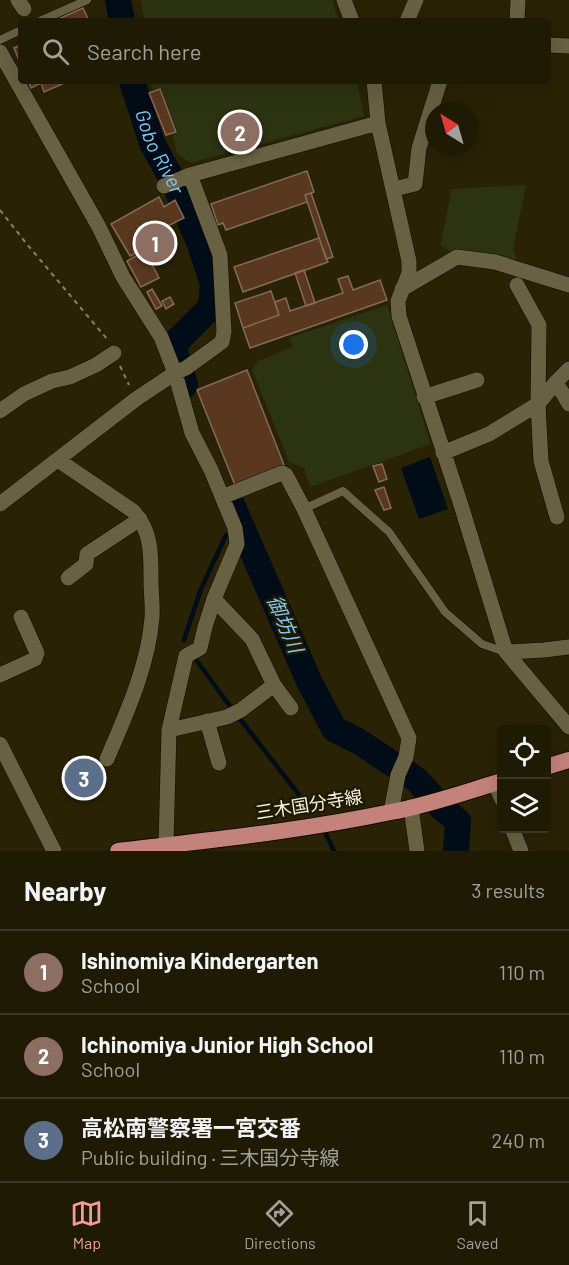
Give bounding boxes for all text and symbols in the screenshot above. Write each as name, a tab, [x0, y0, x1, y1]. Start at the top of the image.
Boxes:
search box	[18, 18, 551, 84]
icon: search	[39, 35, 72, 68]
text: Search here	[87, 38, 201, 64]
north arrow	[425, 102, 479, 156]
water label: Gobo River	[131, 106, 190, 198]
pin: 2	[220, 110, 260, 154]
pin: 1	[136, 220, 174, 266]
your location	[339, 330, 368, 359]
water label: 御坊川	[263, 591, 309, 658]
map controls	[497, 725, 551, 833]
button: locate	[497, 725, 551, 779]
pin: 3	[64, 756, 104, 800]
button: layers	[497, 779, 551, 833]
street label: 三木国分寺線	[254, 785, 364, 823]
text: Nearby	[24, 875, 106, 906]
text: 3 results	[471, 878, 545, 902]
text: Ishinomiya Kindergarten	[81, 947, 319, 973]
text: 1	[40, 960, 47, 984]
text: 110 m	[499, 960, 545, 984]
text: School	[81, 973, 140, 997]
text: Ichinomiya Junior High School	[81, 1031, 373, 1057]
text: 2	[38, 1044, 49, 1068]
text: 110 m	[499, 1044, 545, 1068]
text: School	[81, 1057, 140, 1081]
text: 高松南警察署一宮交番	[81, 1114, 301, 1140]
text: 3	[38, 1128, 49, 1152]
text: 240 m	[491, 1128, 545, 1152]
text: Public building · 三木国分寺線	[81, 1145, 340, 1169]
tab: Map	[70, 1197, 103, 1252]
tab: Directions	[244, 1197, 316, 1252]
tab: Saved	[457, 1197, 499, 1252]

